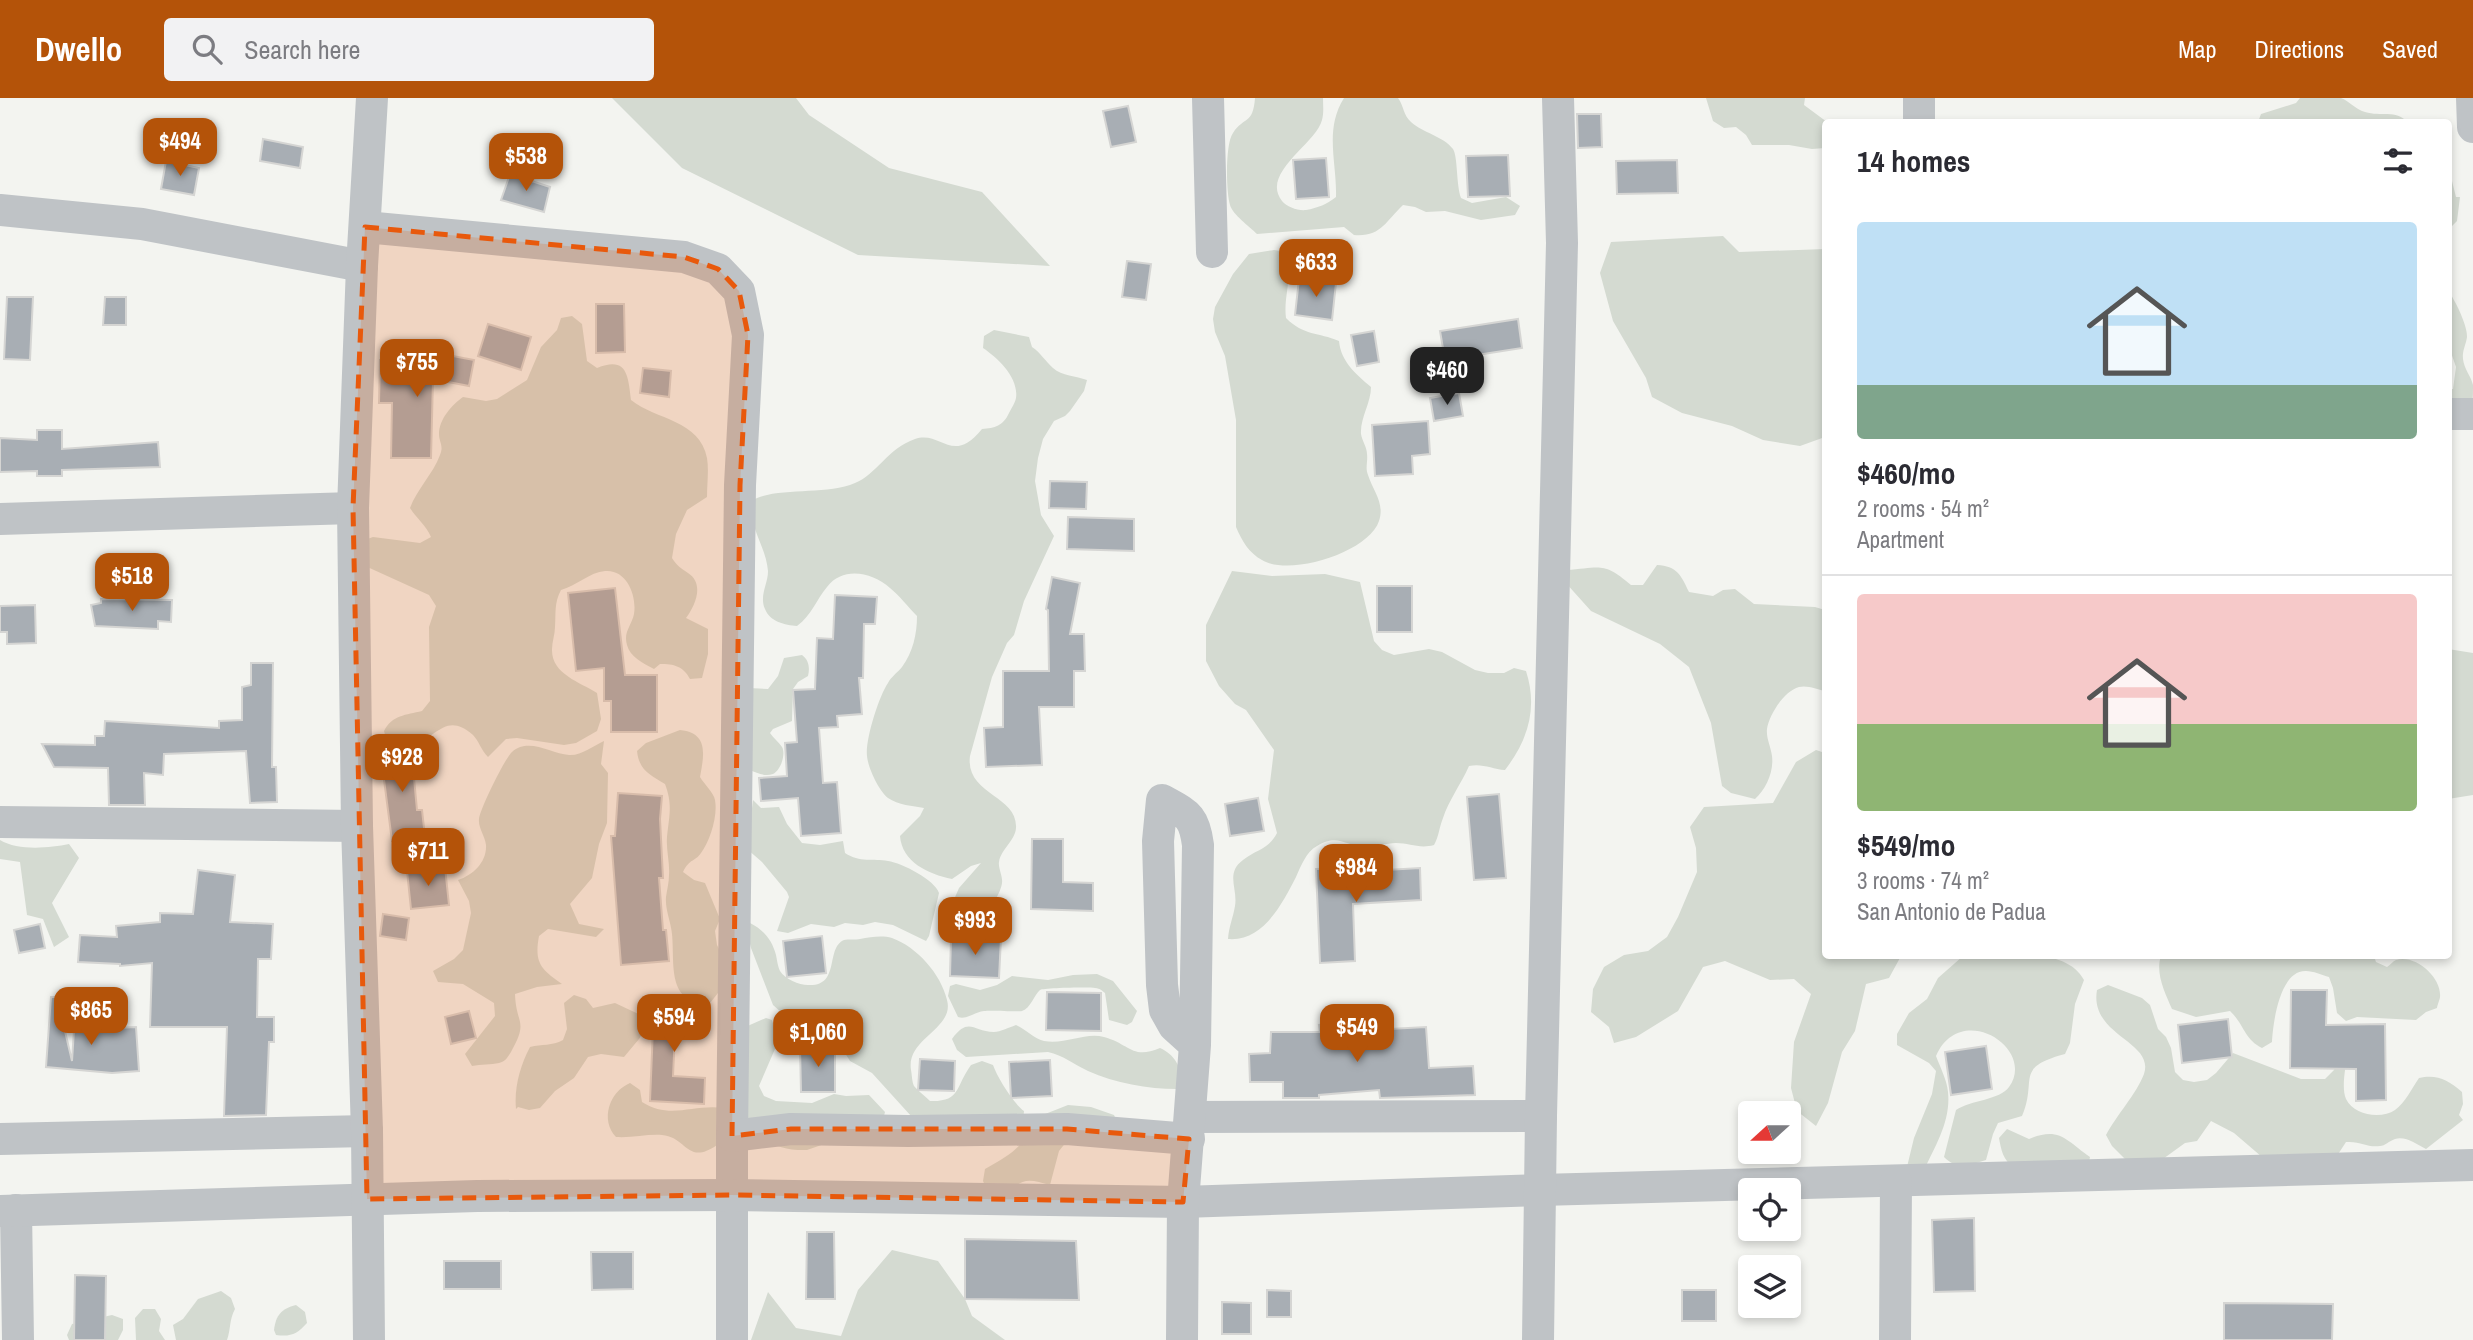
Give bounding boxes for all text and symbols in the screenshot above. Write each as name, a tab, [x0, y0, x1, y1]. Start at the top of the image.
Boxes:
search box	[164, 18, 654, 81]
text: Dwello	[35, 27, 122, 71]
icon: search	[188, 30, 226, 68]
text: Search here	[244, 32, 360, 67]
text: Map	[2178, 33, 2216, 65]
text: Directions	[2254, 33, 2344, 65]
text: Saved	[2382, 33, 2438, 65]
pin: $494	[139, 118, 221, 178]
text: $494	[159, 125, 201, 156]
pin: $538	[485, 134, 567, 193]
text: $538	[505, 140, 547, 171]
text: 14 homes	[1857, 141, 1971, 181]
icon: filters	[2379, 142, 2417, 180]
pin: $633	[1275, 240, 1357, 299]
text: $633	[1295, 246, 1337, 277]
icon: home	[2074, 268, 2200, 394]
pin: $755	[376, 340, 458, 399]
text: $755	[396, 346, 438, 377]
pin: $460	[1406, 348, 1488, 407]
text: $460	[1426, 354, 1468, 385]
text: $460/mo	[1857, 453, 1955, 493]
text: 2 rooms · 54 m²	[1857, 493, 1989, 524]
text: Apartment	[1857, 524, 1944, 555]
pin: $518	[91, 554, 173, 613]
text: $518	[111, 560, 153, 591]
icon: home	[2074, 640, 2200, 766]
pin: $928	[361, 734, 443, 794]
text: $928	[381, 741, 423, 772]
text: $549/mo	[1857, 825, 1955, 865]
pin: $711	[387, 828, 469, 888]
text: $711	[408, 835, 448, 866]
pin: $984	[1315, 844, 1397, 904]
text: $984	[1335, 851, 1377, 882]
text: 3 rooms · 74 m²	[1857, 865, 1989, 896]
text: San Antonio de Padua	[1857, 896, 2046, 927]
pin: $993	[934, 898, 1016, 957]
text: $993	[954, 904, 996, 935]
pin: $865	[50, 988, 132, 1047]
text: $865	[70, 994, 112, 1025]
pin: $594	[633, 995, 715, 1054]
text: $594	[653, 1001, 695, 1032]
pin: $549	[1316, 1004, 1398, 1064]
pin: $1,060	[761, 1010, 875, 1069]
text: $549	[1336, 1011, 1378, 1042]
text: $1,060	[789, 1016, 847, 1047]
north arrow	[1738, 1101, 1801, 1164]
map controls	[1738, 1101, 1801, 1318]
button: locate	[1738, 1178, 1801, 1241]
button: layers	[1738, 1255, 1801, 1318]

